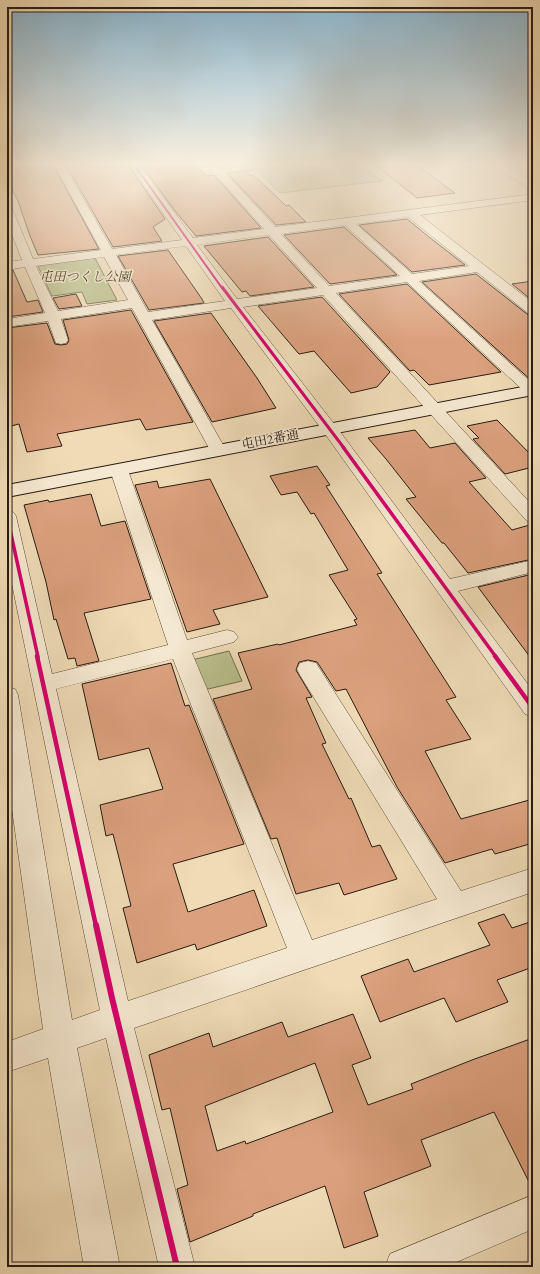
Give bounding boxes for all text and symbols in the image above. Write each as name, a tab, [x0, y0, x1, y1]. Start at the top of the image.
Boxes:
park label: 屯田つくし公園	[39, 268, 132, 285]
street label: 屯田2番通	[240, 425, 300, 453]

